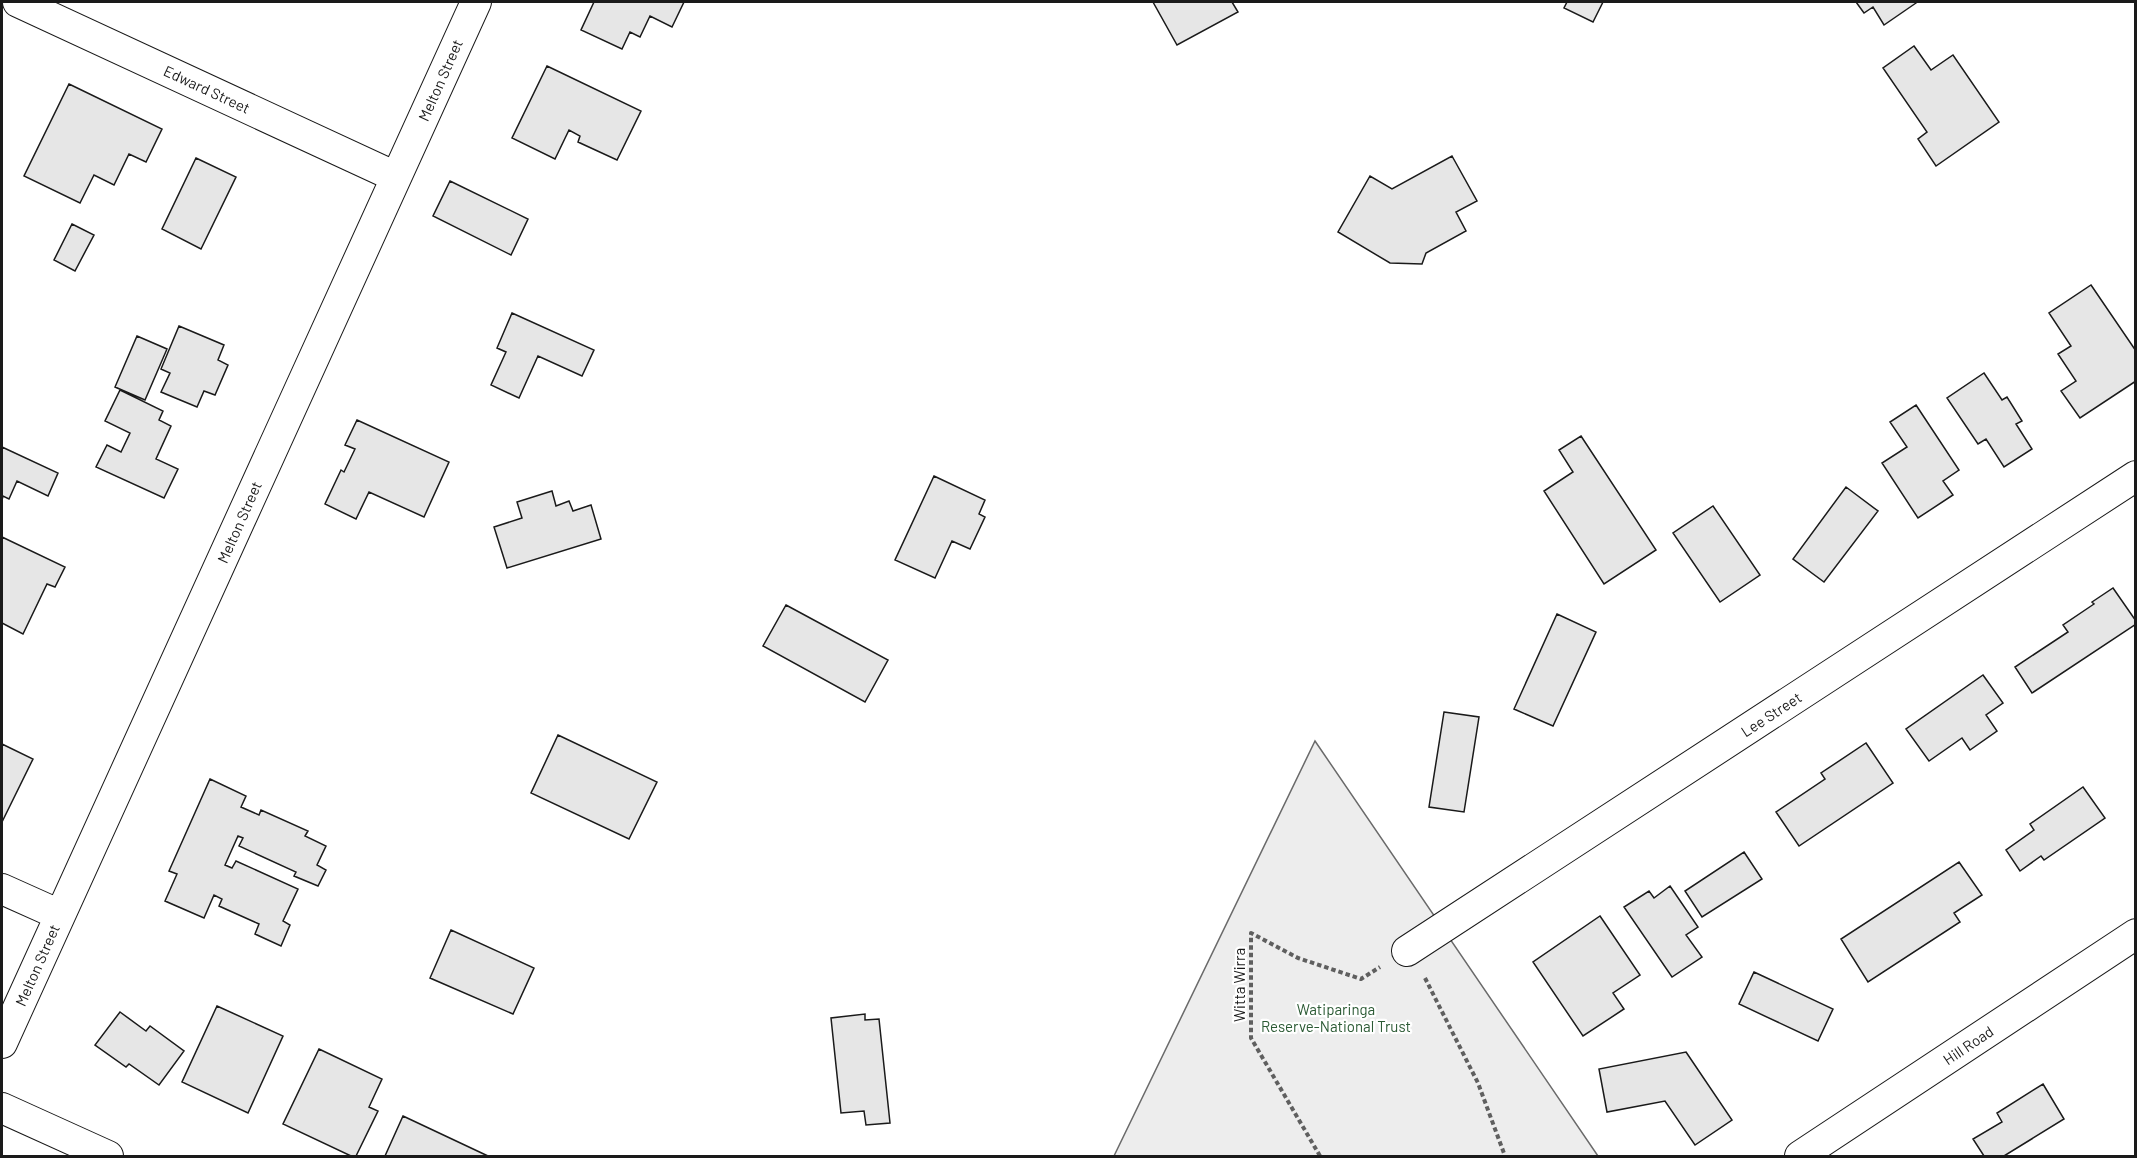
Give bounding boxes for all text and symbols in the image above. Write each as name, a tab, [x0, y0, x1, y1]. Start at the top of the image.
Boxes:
street label: Melton Street	[414, 36, 466, 124]
street label: Edward Street	[161, 61, 253, 117]
street label: Melton Street	[213, 478, 265, 566]
street label: Lee Street	[1737, 688, 1805, 740]
street label: Melton Street	[11, 921, 63, 1009]
street label: Witta Wirra	[1230, 948, 1248, 1022]
park label: Watiparinga Reserve-National Trust	[1261, 1000, 1411, 1035]
street label: Hill Road	[1939, 1022, 1997, 1068]

